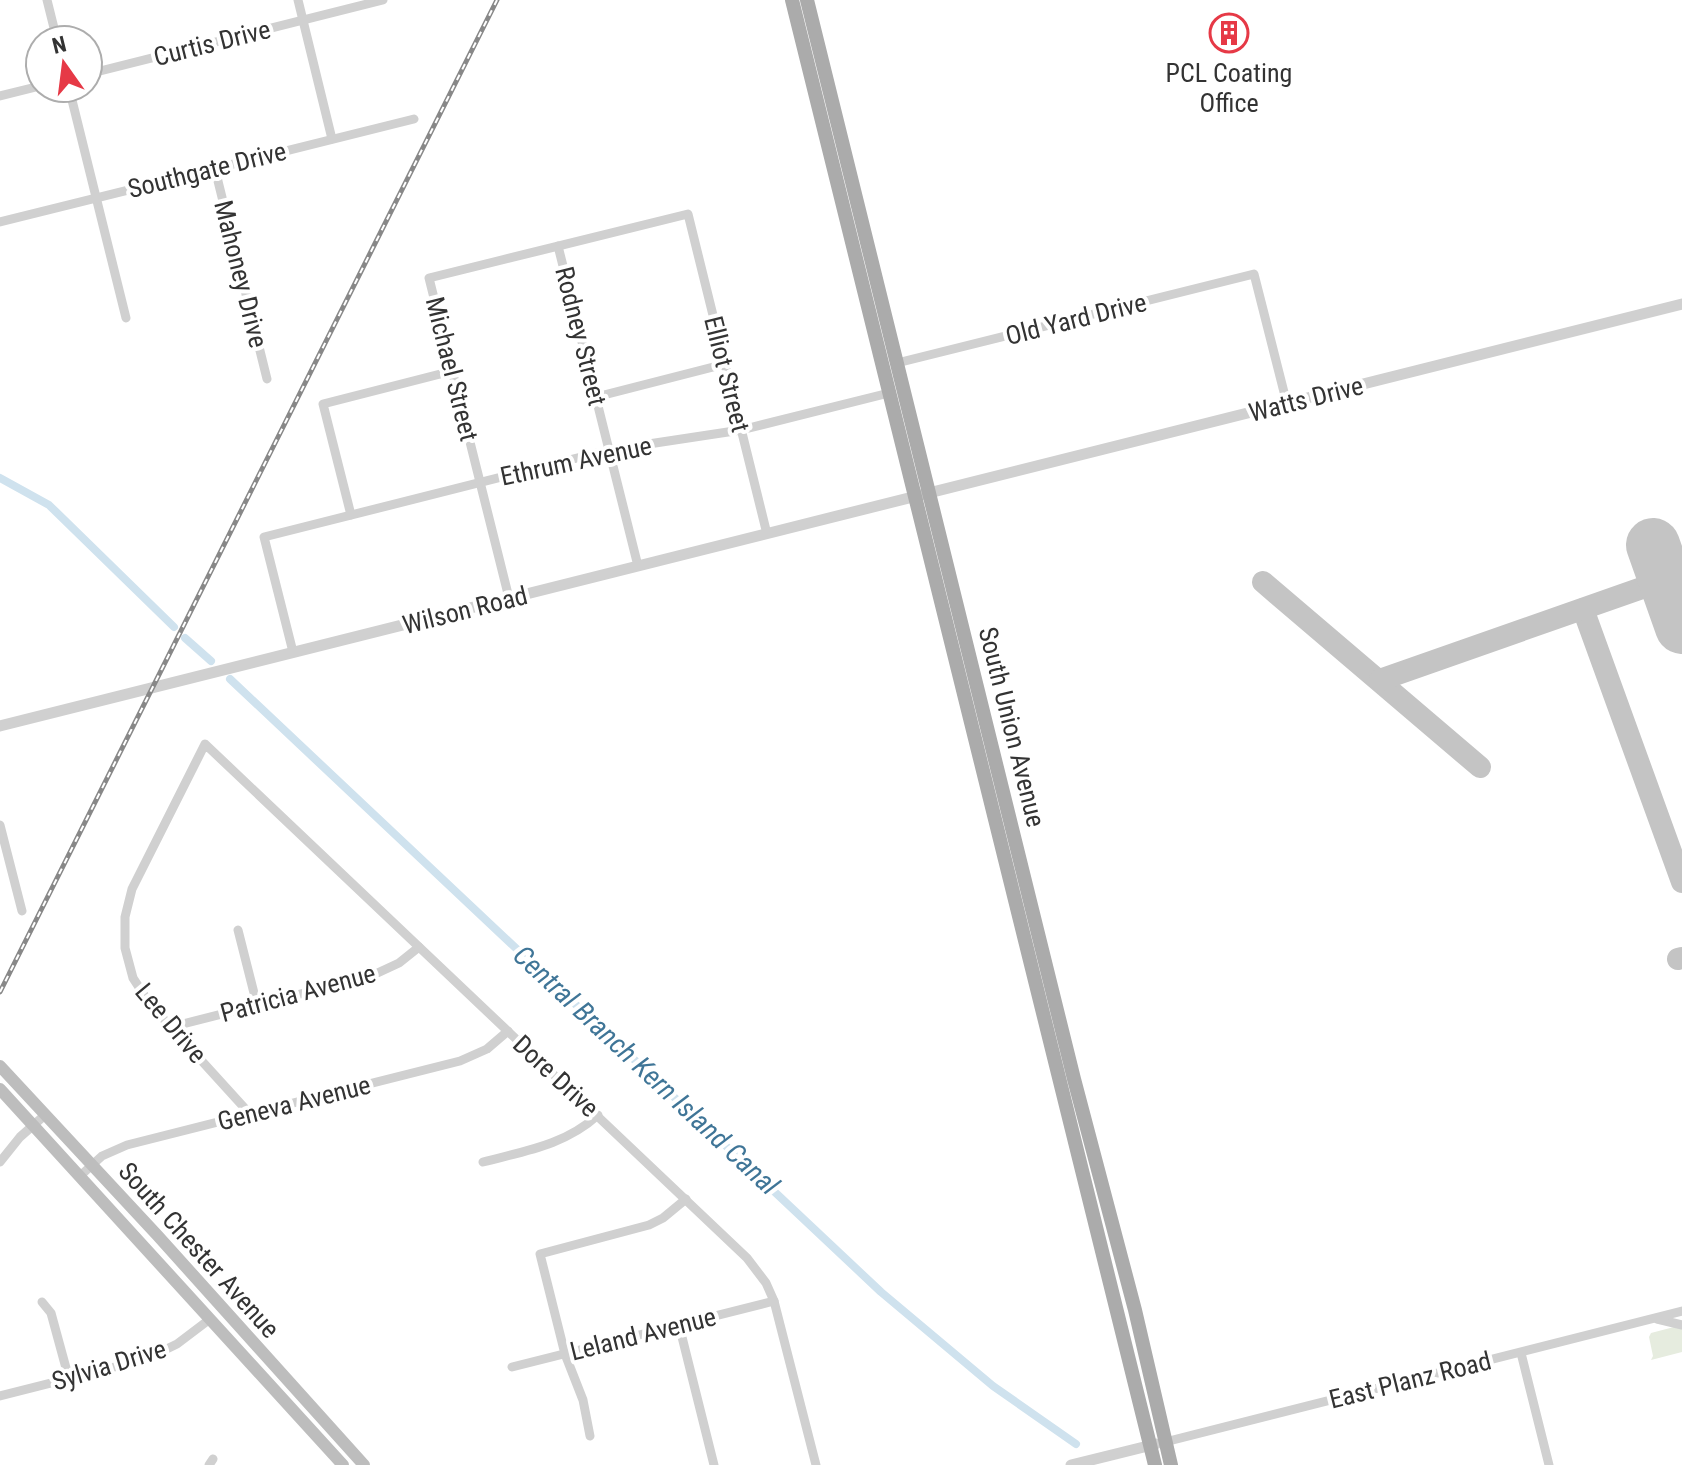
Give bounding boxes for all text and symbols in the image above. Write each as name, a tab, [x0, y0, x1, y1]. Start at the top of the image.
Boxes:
building icon: PCL Coating Office	[1208, 12, 1250, 54]
street label: Curtis Drive	[151, 14, 273, 72]
north arrow	[24, 24, 104, 104]
text: N	[50, 31, 69, 59]
place label: PCL Coating Office	[1166, 58, 1292, 118]
street label: Southgate Drive	[125, 136, 289, 204]
street label: Mahoney Drive	[208, 197, 274, 351]
street label: Rodney Street	[549, 263, 613, 409]
street label: Old Yard Drive	[1002, 287, 1150, 351]
street label: Michael Street	[420, 294, 484, 444]
street label: Elliot Street	[698, 313, 756, 435]
street label: Watts Drive	[1246, 370, 1366, 428]
street label: Ethrum Avenue	[498, 430, 654, 492]
street label: Wilson Road	[400, 580, 530, 640]
street label: South Union Avenue	[973, 624, 1051, 830]
water label: Central Branch Kern Island Canal	[507, 938, 786, 1202]
street label: Patricia Avenue	[217, 958, 379, 1028]
street label: Lee Drive	[129, 977, 213, 1069]
street label: Dore Drive	[507, 1029, 605, 1123]
street label: Geneva Avenue	[215, 1070, 373, 1136]
street label: South Chester Avenue	[112, 1156, 286, 1344]
street label: Leland Avenue	[567, 1301, 719, 1367]
street label: Sylvia Drive	[48, 1333, 170, 1397]
street label: East Planz Road	[1326, 1345, 1494, 1415]

